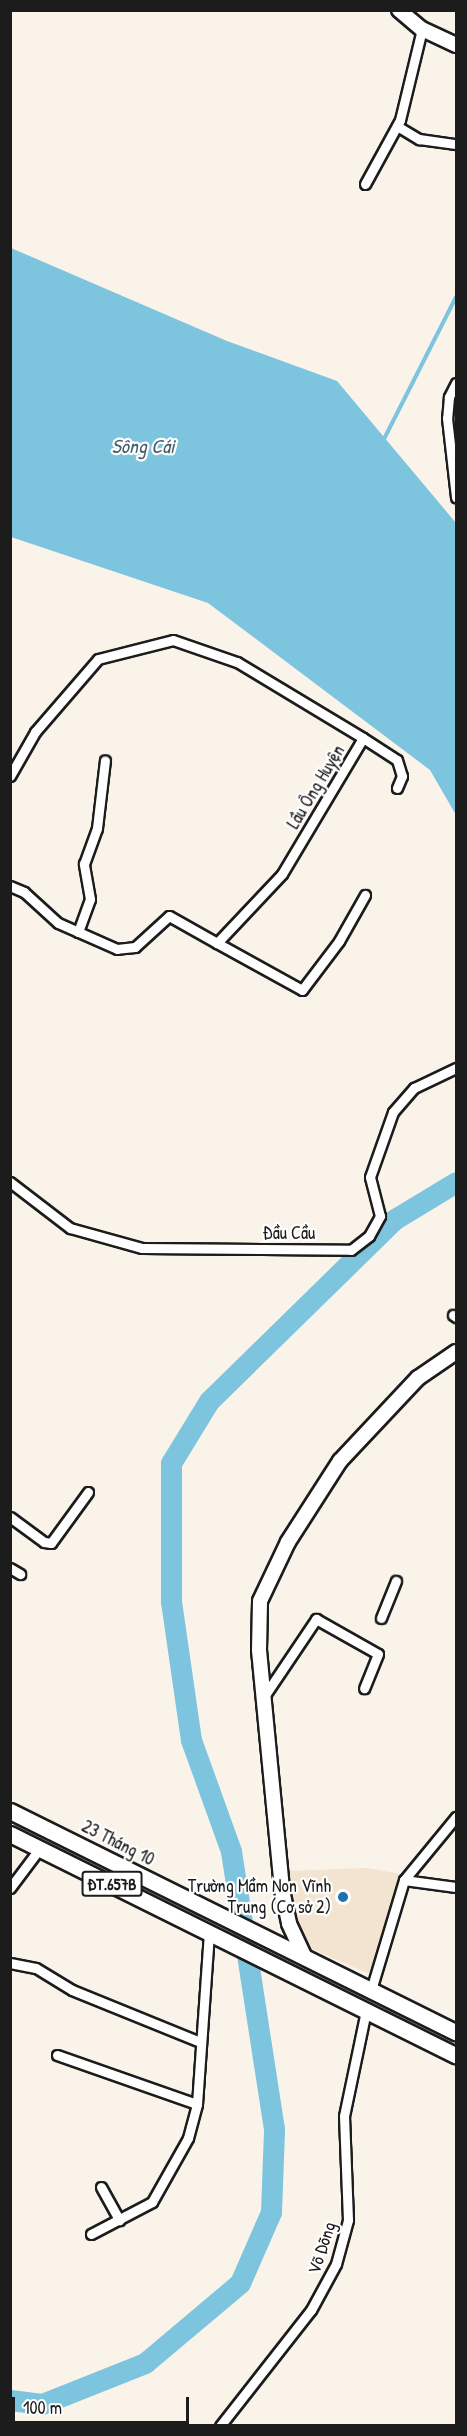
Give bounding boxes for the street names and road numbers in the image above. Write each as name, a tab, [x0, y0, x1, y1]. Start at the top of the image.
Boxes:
street label: Lầu Ông Huyện	[283, 741, 349, 833]
street label: Đầu Cầu	[263, 1222, 315, 1244]
street label: 23 Tháng 10	[78, 1816, 158, 1870]
road number: ĐT.657B	[80, 1871, 144, 1897]
street label: Võ Dõng	[303, 2219, 341, 2277]

